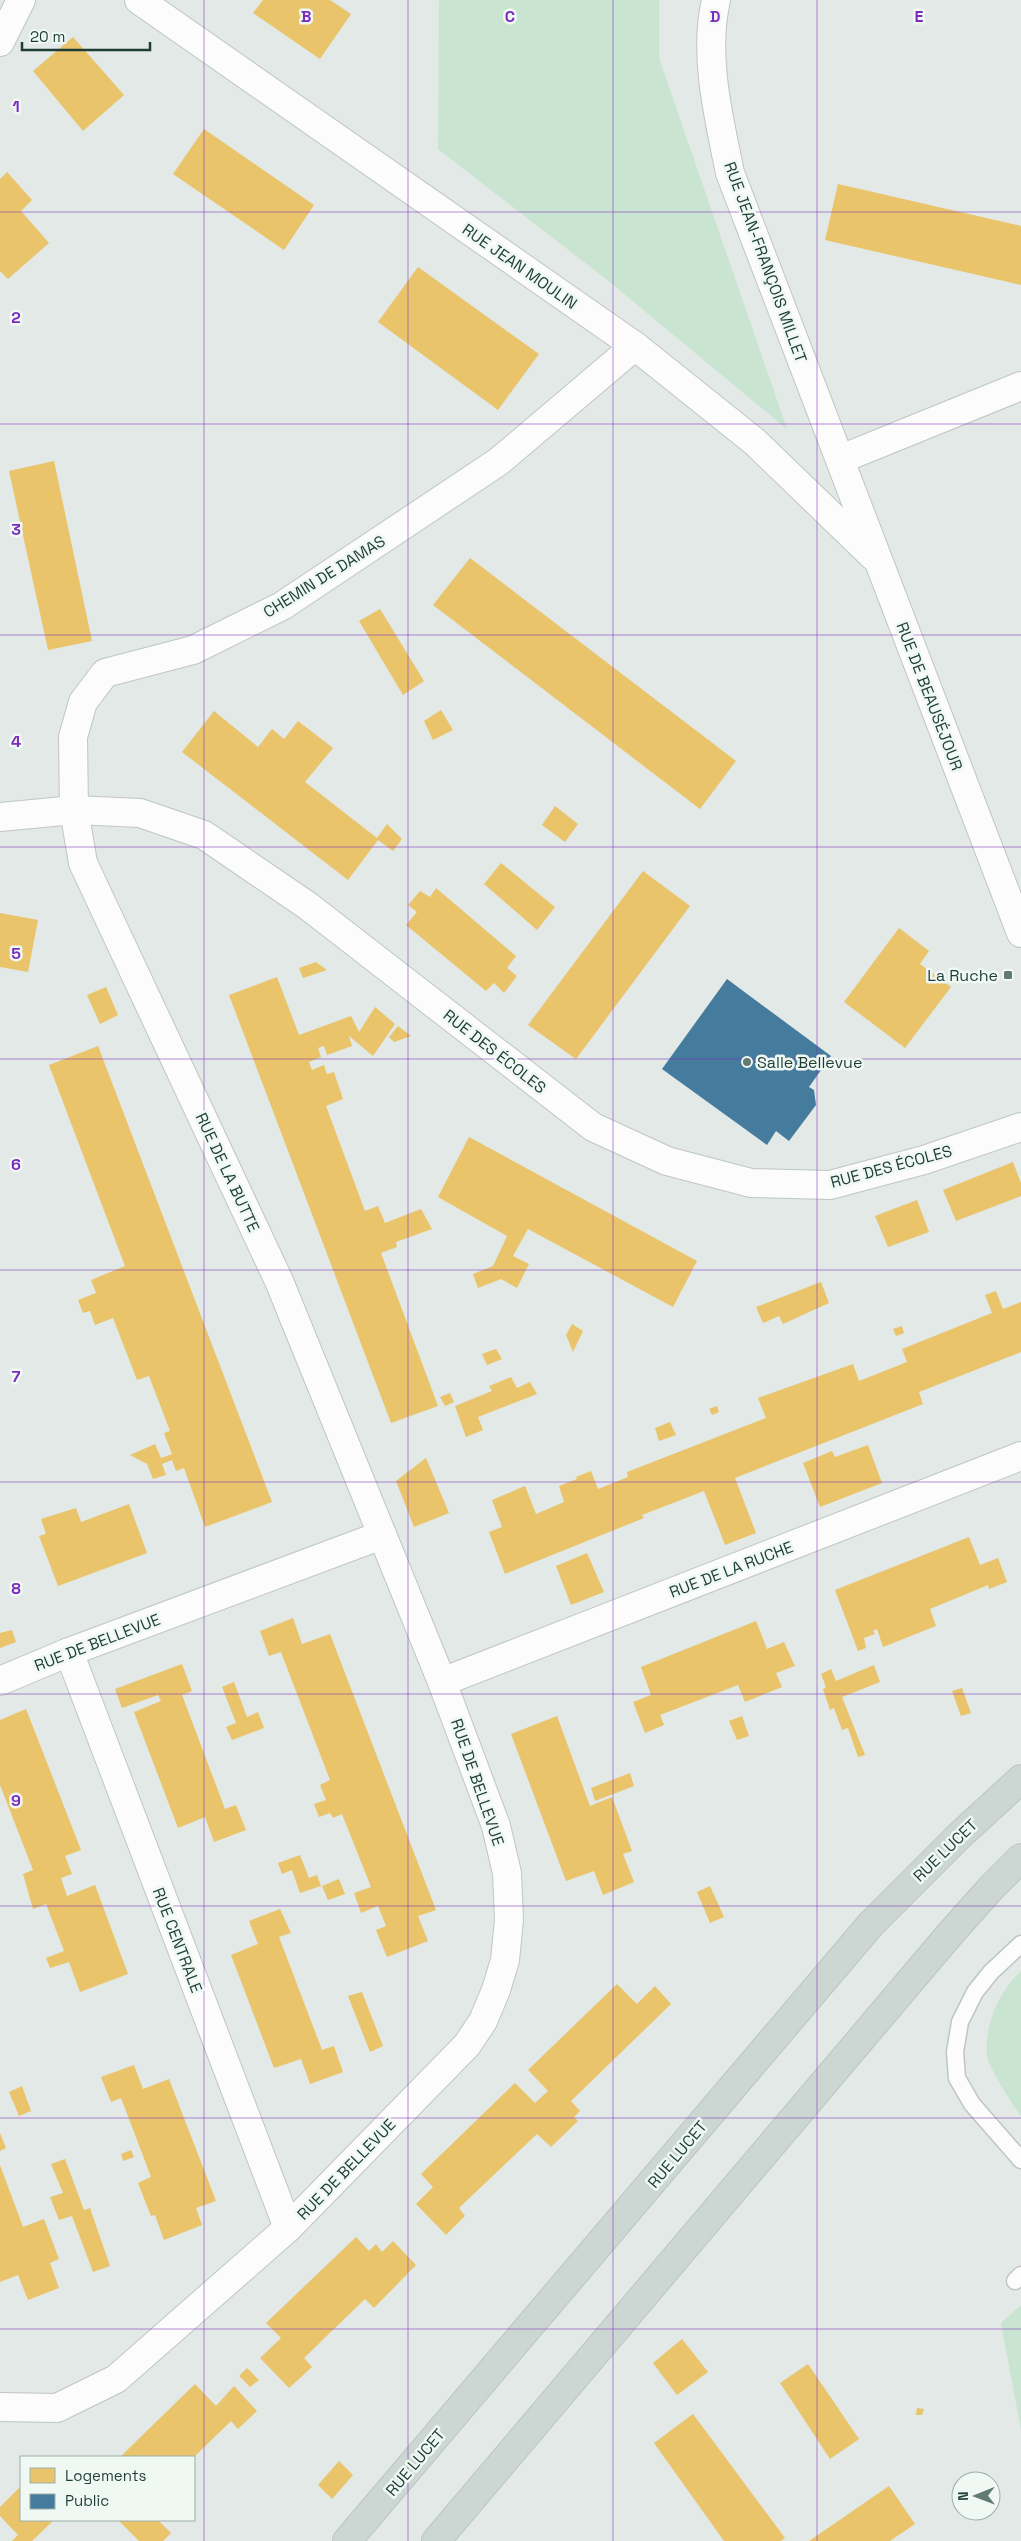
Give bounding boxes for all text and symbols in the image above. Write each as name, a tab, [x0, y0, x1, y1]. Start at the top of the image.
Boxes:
text: B	[301, 6, 311, 27]
text: C	[505, 6, 515, 27]
text: D	[710, 6, 720, 27]
text: E	[915, 6, 924, 27]
scale bar	[22, 20, 150, 52]
text: 20 m	[30, 27, 65, 46]
text: 1	[12, 96, 20, 117]
street label: RUE JEAN-FRANÇOIS MILLET	[719, 159, 812, 365]
street label: RUE JEAN MOULIN	[458, 219, 581, 314]
text: 2	[11, 307, 21, 328]
text: 3	[11, 519, 21, 540]
street label: CHEMIN DE DAMAS	[259, 530, 389, 622]
street label: RUE DE BEAUSÉJOUR	[892, 619, 968, 773]
text: 4	[11, 731, 21, 752]
text: 5	[11, 943, 21, 964]
place label: La Ruche	[927, 965, 998, 986]
marker: La Ruche	[1002, 969, 1014, 981]
street label: RUE DES ÉCOLES	[439, 1005, 551, 1098]
place label: Salle Bellevue	[757, 1052, 862, 1073]
marker: Salle Bellevue	[741, 1056, 753, 1068]
street label: RUE DE LA BUTTE	[191, 1109, 264, 1235]
street label: RUE DES ÉCOLES	[828, 1140, 954, 1193]
text: 6	[11, 1154, 21, 1175]
text: 7	[12, 1366, 21, 1387]
street label: RUE DE LA RUCHE	[666, 1536, 796, 1603]
text: 8	[11, 1578, 21, 1599]
street label: RUE DE BELLEVUE	[31, 1609, 163, 1676]
street label: RUE DE BELLEVUE	[446, 1716, 509, 1849]
text: 9	[11, 1790, 21, 1811]
street label: RUE LUCET	[909, 1814, 982, 1886]
street label: RUE CENTRALE	[148, 1885, 207, 1996]
street label: RUE DE BELLEVUE	[293, 2114, 400, 2225]
street label: RUE LUCET	[643, 2116, 712, 2192]
street label: RUE LUCET	[381, 2424, 450, 2500]
legend	[20, 2456, 195, 2521]
text: Logements	[65, 2466, 147, 2485]
north arrow	[951, 2471, 1001, 2521]
text: Public	[65, 2491, 109, 2510]
text: N	[954, 2491, 972, 2501]

